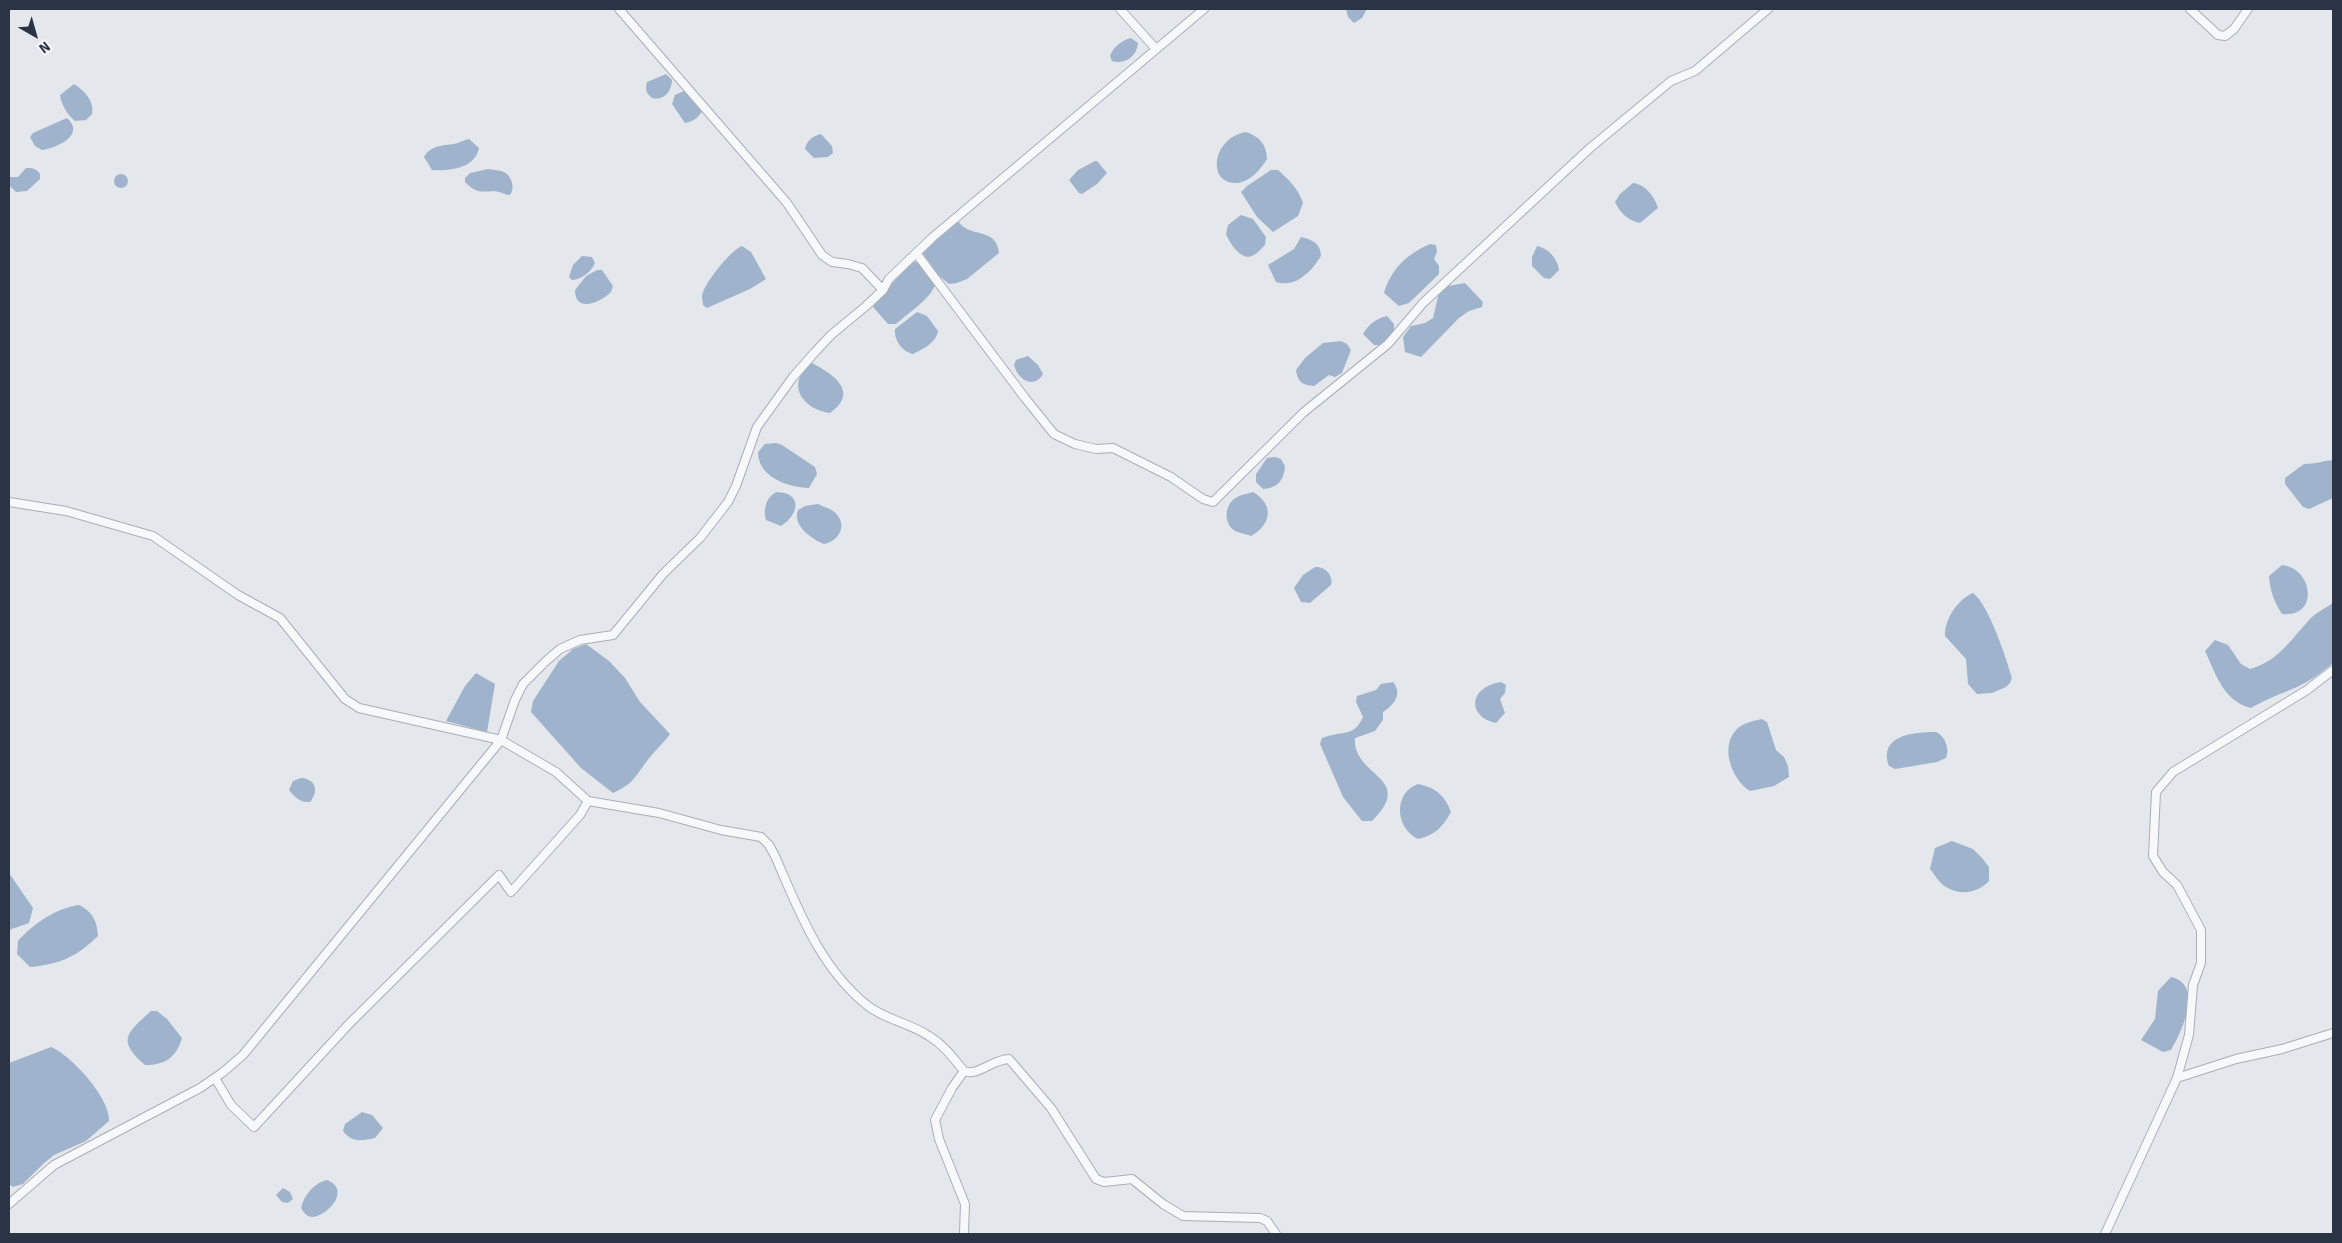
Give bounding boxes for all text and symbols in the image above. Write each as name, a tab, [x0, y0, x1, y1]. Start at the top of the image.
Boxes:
north arrow	[10, 10, 60, 60]
text: N	[35, 38, 54, 57]

